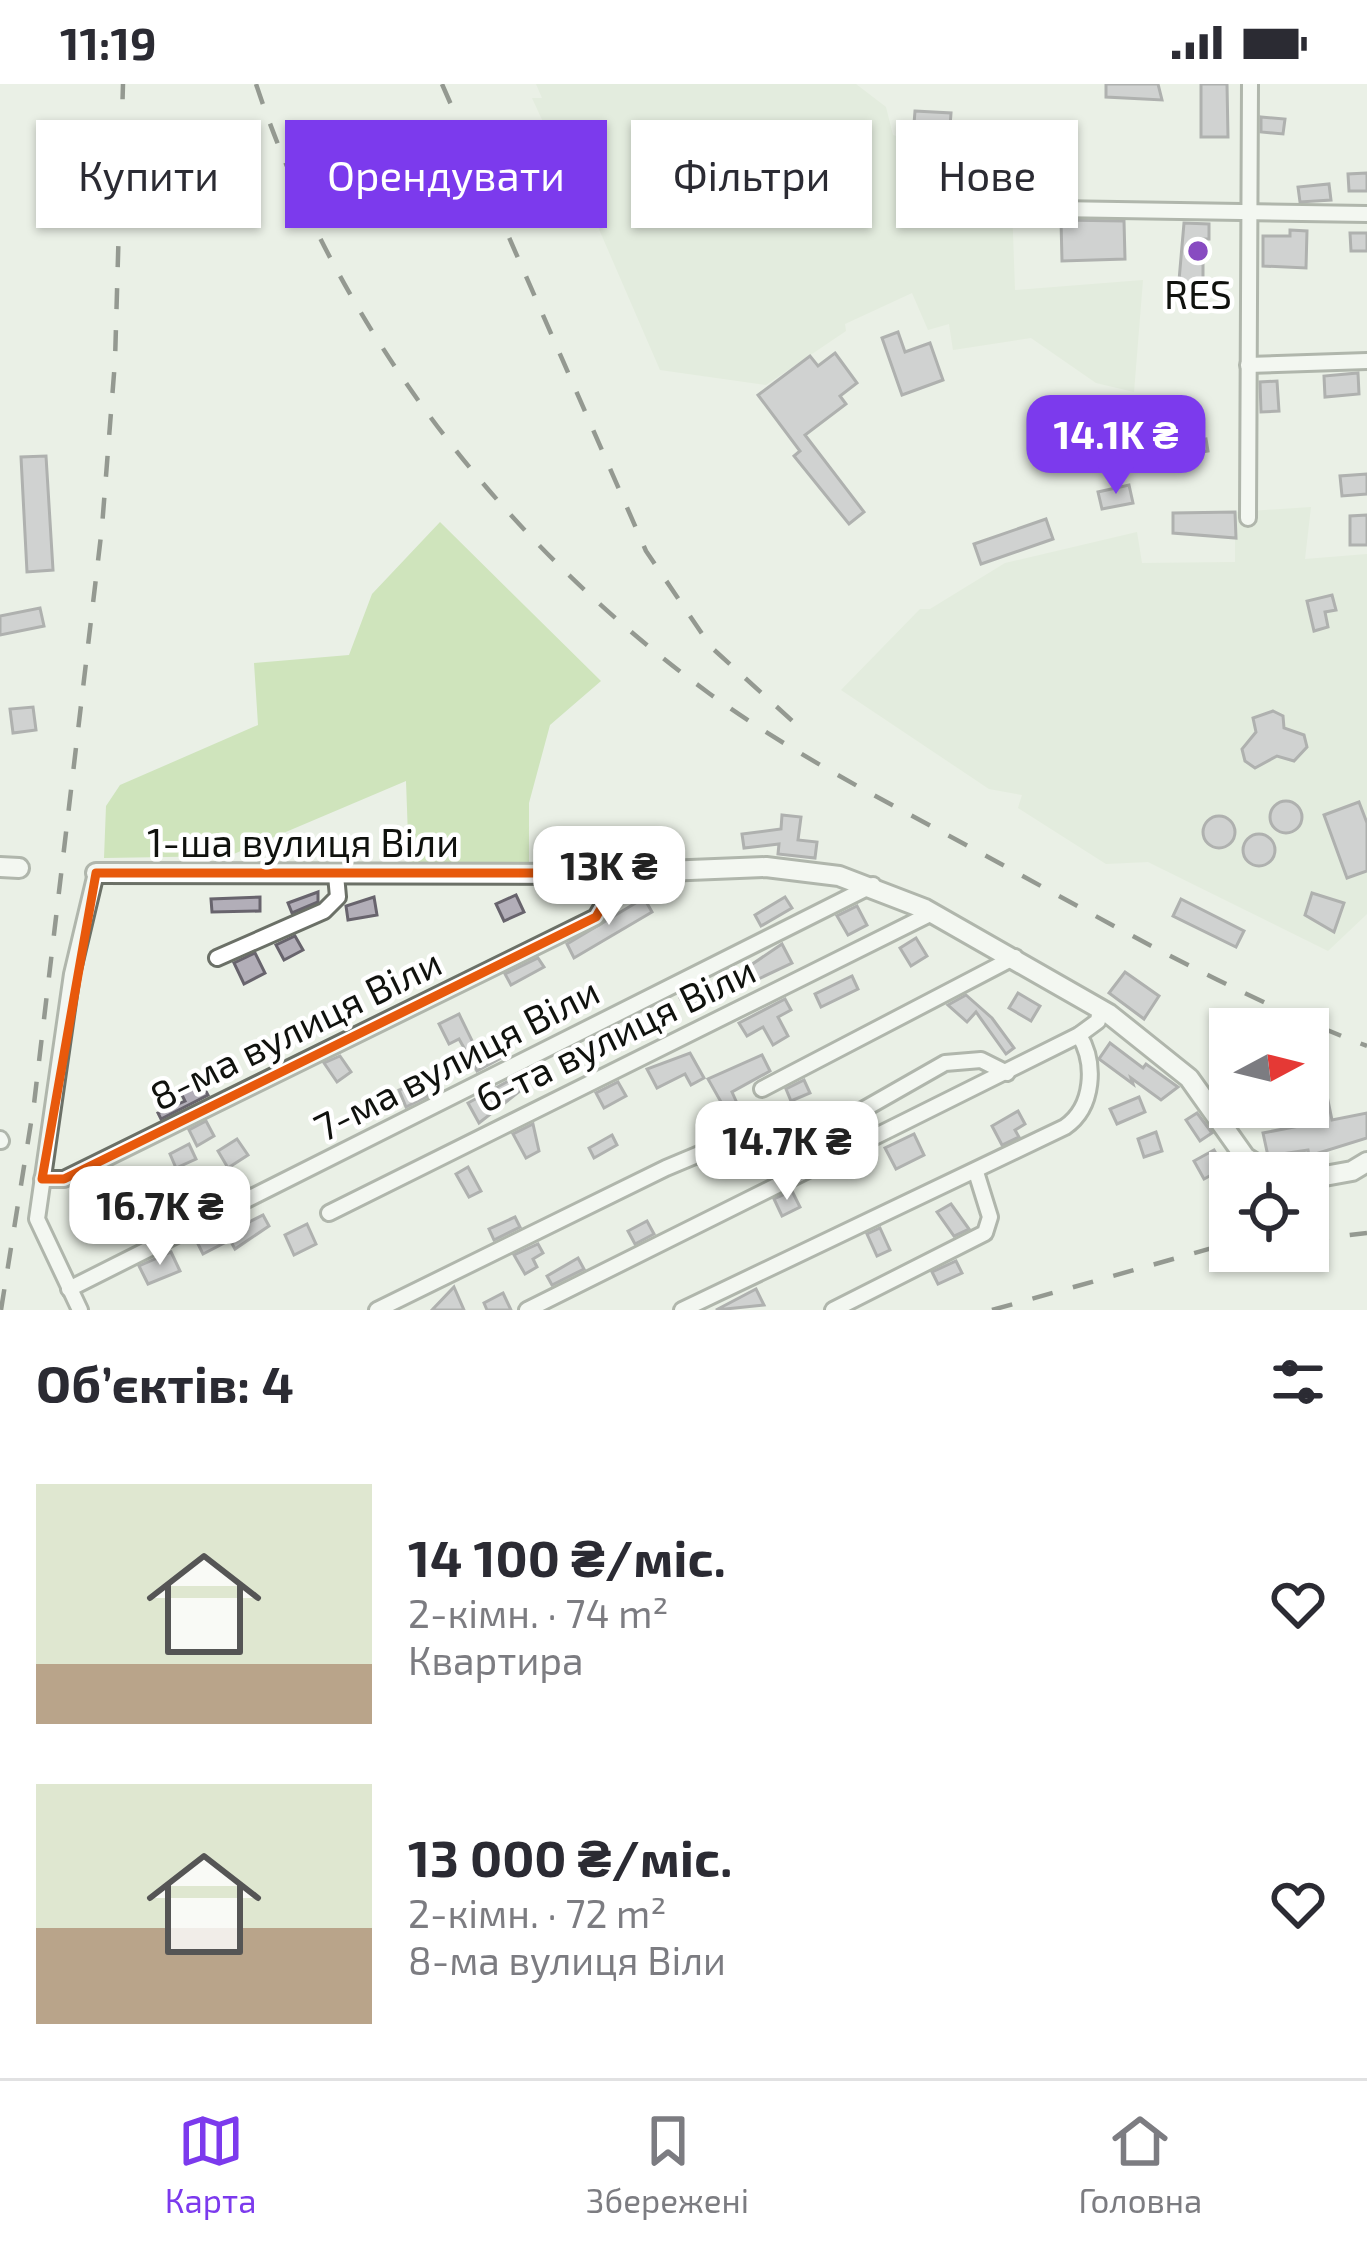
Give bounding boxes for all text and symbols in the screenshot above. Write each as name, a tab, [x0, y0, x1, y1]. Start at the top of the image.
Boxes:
text: 11:19	[60, 15, 156, 69]
chip: Купити	[36, 120, 261, 228]
chip: Орендувати	[285, 120, 607, 228]
chip: Фільтри	[631, 120, 872, 228]
chip: Нове	[896, 120, 1078, 228]
marker: RES	[1185, 238, 1211, 264]
place label: RES	[1164, 270, 1232, 317]
pin: 14.1K ₴	[1005, 395, 1227, 497]
text: 14.1K ₴	[1053, 410, 1179, 457]
street label: 1-ша вулиця Віли	[147, 818, 459, 866]
pin: 13K ₴	[525, 826, 693, 928]
text: 13K ₴	[560, 841, 658, 888]
street label: 8-ма вулиця Віли	[142, 937, 449, 1120]
street label: 6-та вулиця Віли	[468, 945, 763, 1122]
street label: 7-ма вулиця Віли	[306, 966, 607, 1151]
north arrow	[1209, 1008, 1329, 1128]
map controls	[1209, 1008, 1329, 1272]
pin: 14.7K ₴	[676, 1101, 898, 1203]
text: 14.7K ₴	[722, 1116, 852, 1163]
button: locate	[1209, 1152, 1329, 1272]
pin: 16.7K ₴	[49, 1166, 271, 1268]
text: 16.7K ₴	[96, 1181, 224, 1228]
icon: filters	[1265, 1349, 1331, 1415]
text: Об’єктів: 4	[36, 1352, 294, 1413]
text: 14 100 ₴/міс.	[408, 1526, 726, 1587]
icon: home	[132, 1532, 276, 1676]
icon: heart	[1265, 1571, 1331, 1637]
text: 2-кімн. · 74 m²	[408, 1589, 668, 1636]
text: Квартира	[408, 1636, 584, 1683]
text: 13 000 ₴/міс.	[408, 1826, 733, 1887]
icon: home	[132, 1832, 276, 1976]
icon: heart	[1265, 1871, 1331, 1937]
text: 2-кімн. · 72 m²	[408, 1889, 666, 1936]
text: 8-ма вулиця Віли	[408, 1936, 726, 1983]
tab: Карта	[165, 2108, 256, 2220]
tab: Збережені	[586, 2108, 749, 2220]
tab: Головна	[1079, 2108, 1202, 2220]

